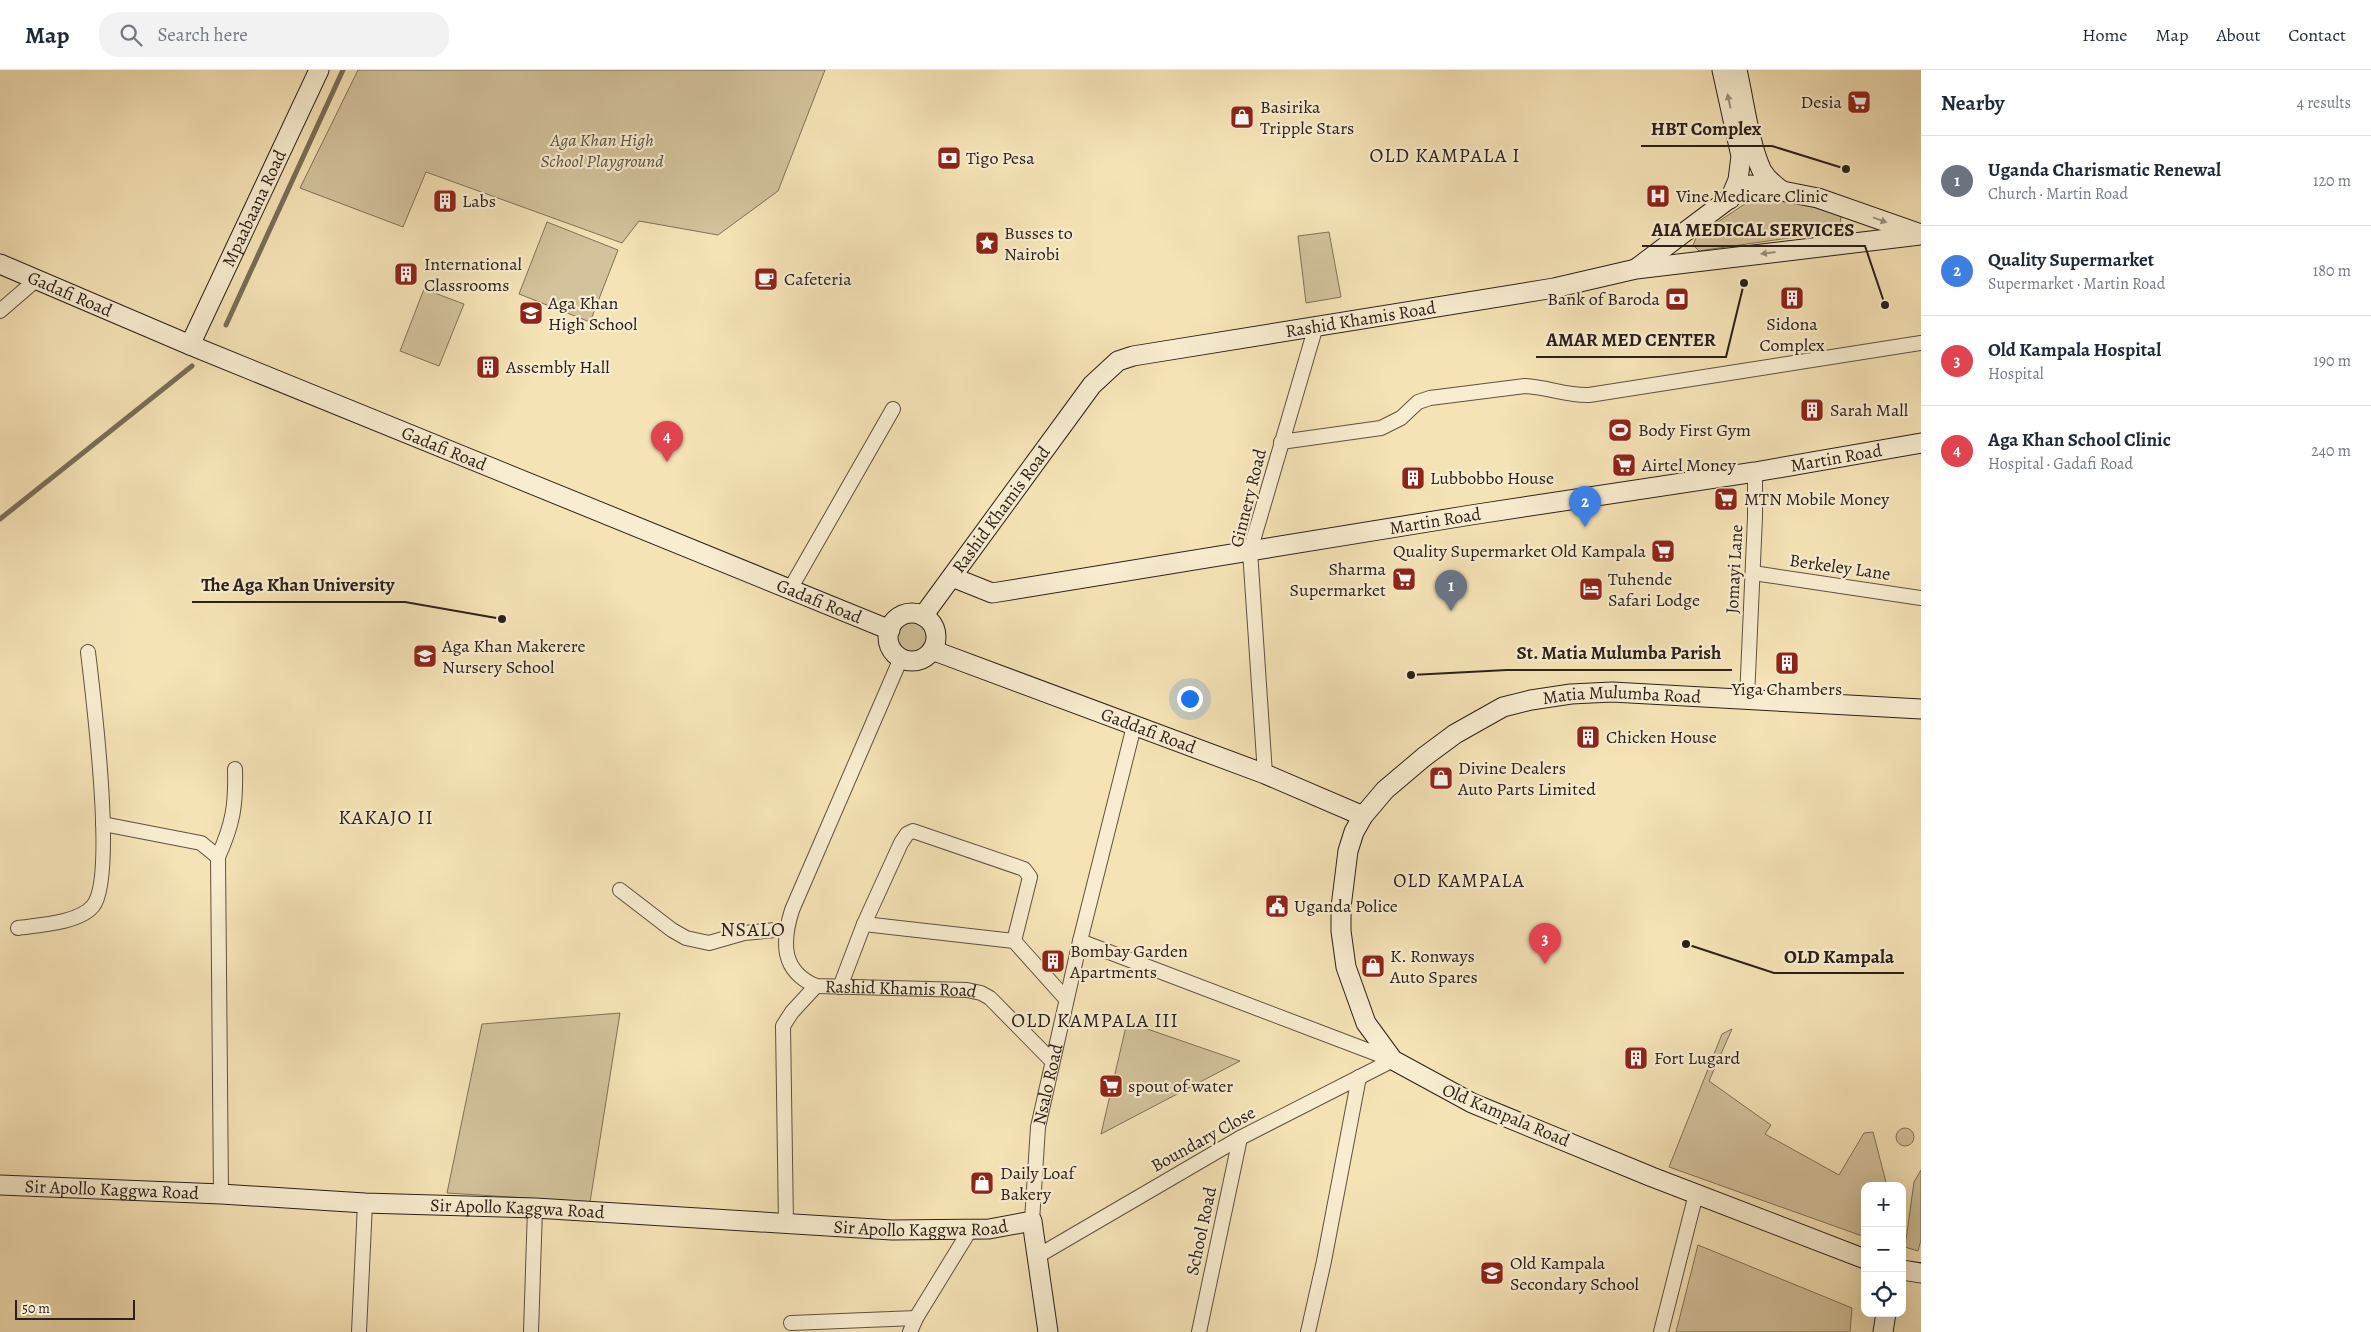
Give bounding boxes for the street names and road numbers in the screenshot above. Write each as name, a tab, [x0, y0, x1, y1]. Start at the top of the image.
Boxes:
street label: Mpaabaana Road	[216, 145, 292, 271]
street label: Gadafi Road	[24, 265, 116, 323]
street label: Rashid Khamis Road	[1284, 295, 1438, 343]
street label: Gadafi Road	[398, 420, 491, 477]
street label: Martin Road	[1789, 438, 1884, 478]
street label: Rashid Khamis Road	[946, 441, 1056, 578]
street label: Ginnery Road	[1224, 446, 1272, 550]
street label: Martin Road	[1388, 502, 1483, 540]
street label: Jomayi Lane	[1720, 524, 1748, 614]
street label: Berkeley Lane	[1788, 548, 1892, 586]
street label: Gadafi Road	[773, 573, 866, 629]
street label: Matia Mulumba Road	[1541, 680, 1702, 710]
street label: Gaddafi Road	[1098, 702, 1200, 759]
street label: Rashid Khamis Road	[824, 974, 979, 1004]
street label: Nsalo Road	[1027, 1041, 1069, 1127]
street label: Old Kampala Road	[1439, 1077, 1574, 1153]
street label: Boundary Close	[1147, 1100, 1259, 1178]
street label: Sir Apollo Kaggwa Road	[24, 1174, 200, 1205]
street label: School Road	[1180, 1184, 1222, 1277]
street label: Sir Apollo Kaggwa Road	[430, 1193, 606, 1224]
street label: Sir Apollo Kaggwa Road	[833, 1214, 1010, 1242]

